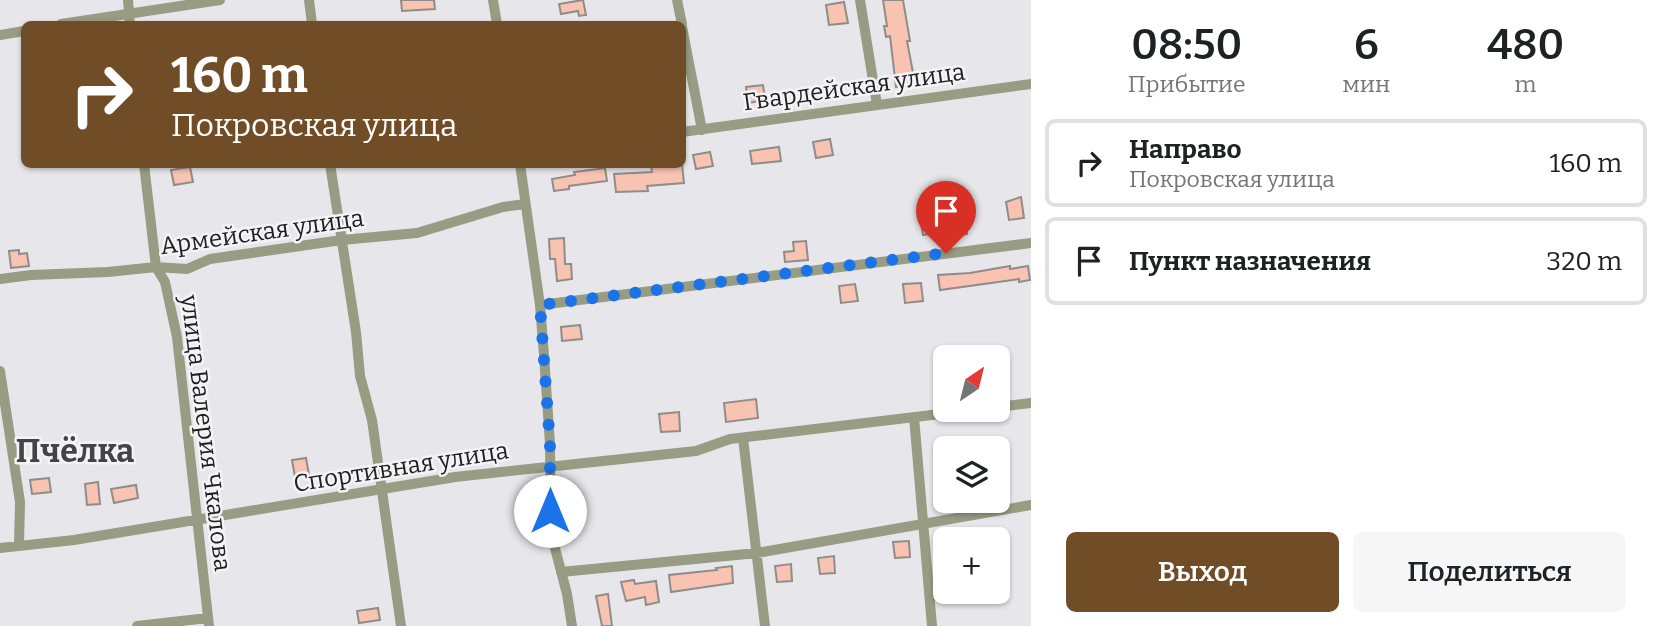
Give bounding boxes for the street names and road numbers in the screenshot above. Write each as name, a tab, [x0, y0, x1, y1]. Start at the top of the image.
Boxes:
street label: Гвардейская улица	[741, 58, 967, 116]
street label: Армейская улица	[158, 204, 366, 260]
street label: улица Валерия Чкалова	[175, 292, 237, 573]
street label: Спортивная улица	[292, 436, 510, 498]

